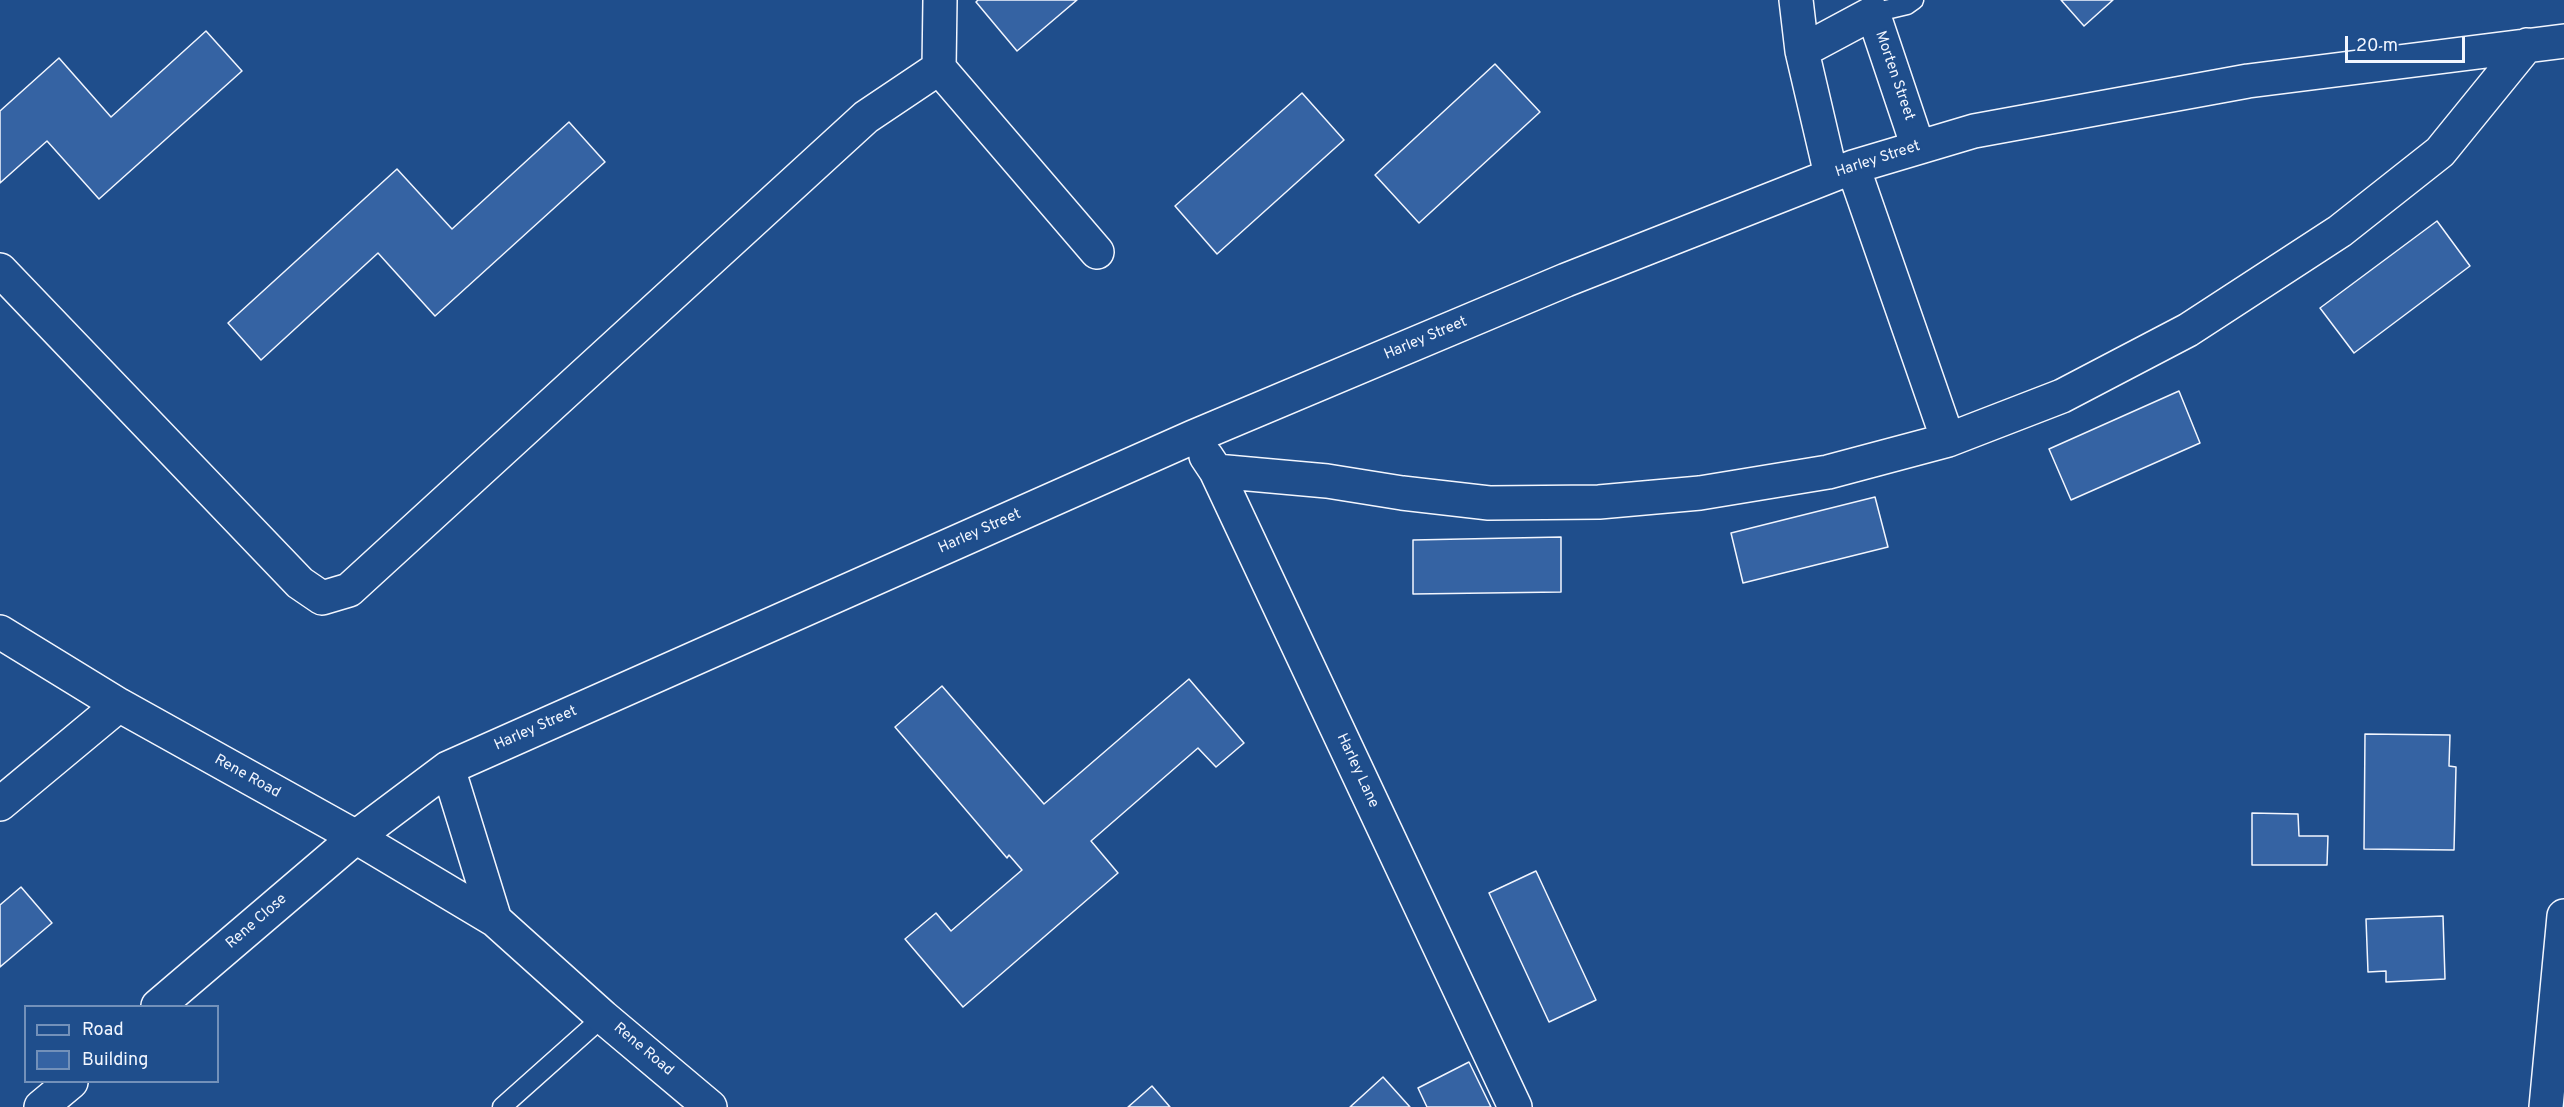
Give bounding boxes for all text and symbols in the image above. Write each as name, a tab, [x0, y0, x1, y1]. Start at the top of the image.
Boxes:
scale bar	[2348, 24, 2468, 62]
street label: Morten Street	[1870, 29, 1918, 123]
text: 20 m	[2356, 35, 2398, 58]
street label: Harley Street	[1833, 138, 1923, 182]
street label: Harley Street	[1382, 313, 1470, 365]
street label: Harley Street	[936, 506, 1024, 558]
street label: Harley Street	[492, 703, 580, 755]
street label: Harley Lane	[1332, 731, 1382, 811]
street label: Rene Road	[211, 751, 283, 803]
street label: Rene Close	[223, 891, 291, 953]
legend	[24, 1005, 219, 1083]
text: Road	[82, 1019, 124, 1042]
street label: Rene Road	[609, 1020, 677, 1080]
text: Building	[82, 1049, 148, 1072]

